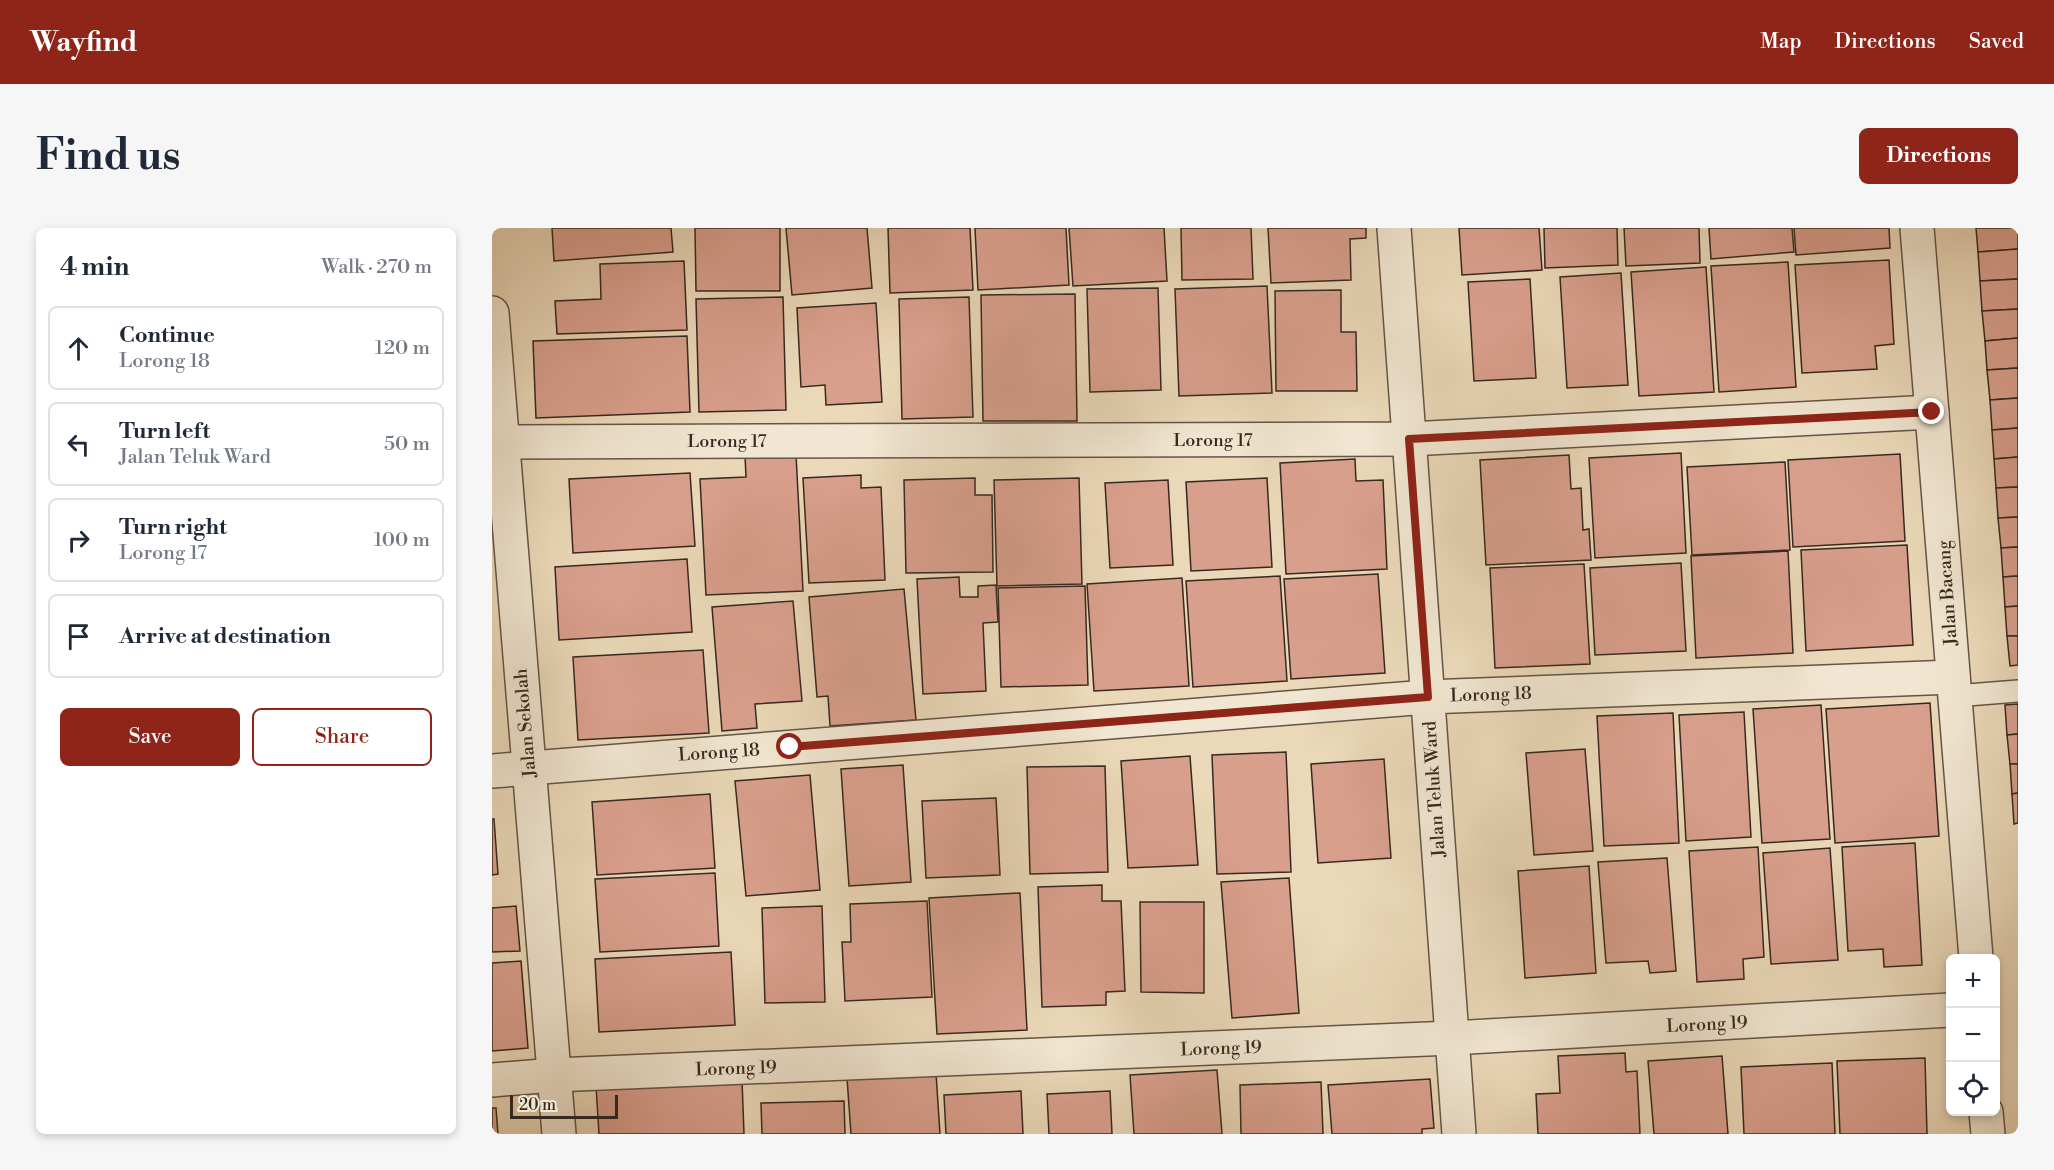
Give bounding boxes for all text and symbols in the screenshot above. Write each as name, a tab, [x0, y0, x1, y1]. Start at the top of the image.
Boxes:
text: Wayfind	[30, 25, 138, 60]
text: Map	[1760, 29, 1802, 55]
text: Directions	[1835, 29, 1936, 55]
text: Saved	[1969, 29, 2024, 55]
button: Directions	[1859, 128, 2018, 184]
text: Find us	[36, 130, 180, 183]
text: 4 min	[60, 251, 130, 283]
text: Walk · 270 m	[321, 255, 432, 280]
text: Continue	[119, 322, 215, 349]
icon: ahead	[62, 332, 95, 365]
text: 120 m	[375, 336, 430, 361]
text: Lorong 18	[119, 349, 210, 374]
route end	[1918, 398, 1944, 424]
text: Turn left	[119, 418, 210, 445]
icon: left	[62, 428, 95, 461]
street label: Lorong 17	[1173, 429, 1253, 452]
street label: Lorong 17	[687, 430, 767, 453]
text: 50 m	[384, 432, 430, 457]
text: Jalan Teluk Ward	[119, 445, 271, 470]
text: Turn right	[119, 514, 227, 541]
icon: right	[62, 524, 95, 557]
text: 100 m	[374, 528, 430, 553]
street label: Jalan Bacang	[1932, 539, 1963, 647]
text: Lorong 17	[119, 541, 207, 566]
icon: arrive	[62, 620, 95, 653]
text: Arrive at destination	[119, 623, 331, 650]
street label: Jalan Sekolah	[509, 667, 542, 779]
street label: Lorong 18	[1450, 682, 1532, 707]
button: Save	[60, 708, 240, 766]
button: Share	[252, 708, 432, 766]
street label: Jalan Teluk Ward	[1418, 719, 1451, 859]
route start	[776, 733, 802, 759]
street label: Lorong 18	[677, 738, 761, 767]
map controls	[1946, 954, 2000, 1116]
button: +	[1946, 954, 2000, 1008]
button: −	[1946, 1008, 2000, 1062]
street label: Lorong 19	[1666, 1011, 1748, 1038]
street label: Lorong 19	[1180, 1036, 1262, 1061]
street label: Lorong 19	[695, 1056, 777, 1081]
button: locate	[1946, 1062, 2000, 1116]
scale bar	[510, 1092, 618, 1120]
text: 20 m	[519, 1095, 556, 1115]

